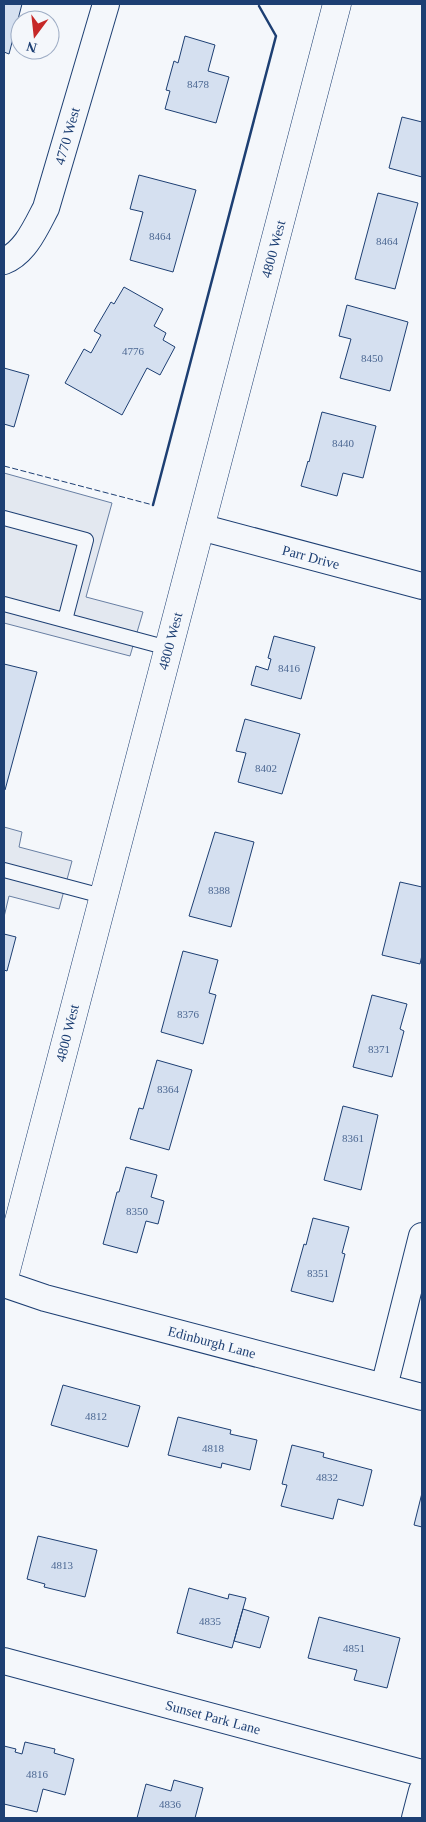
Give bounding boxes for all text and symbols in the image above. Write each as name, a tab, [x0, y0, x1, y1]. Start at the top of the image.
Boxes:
north arrow	[10, 10, 60, 60]
text: N	[25, 39, 39, 56]
house number: 8478	[187, 78, 210, 90]
street label: 4770 West	[52, 106, 83, 167]
street label: 4800 West	[259, 219, 288, 280]
house number: 8464	[149, 230, 172, 242]
house number: 8464	[376, 235, 399, 247]
house number: 4776	[122, 345, 145, 357]
house number: 8450	[361, 352, 384, 364]
house number: 8440	[332, 437, 355, 449]
street label: Parr Drive	[281, 543, 341, 572]
street label: 4800 West	[156, 611, 185, 672]
house number: 8416	[278, 662, 301, 674]
house number: 8402	[255, 762, 277, 774]
house number: 8388	[208, 884, 231, 896]
street label: 4800 West	[53, 1003, 82, 1064]
house number: 8376	[177, 1008, 200, 1020]
house number: 8371	[368, 1043, 390, 1055]
house number: 8364	[157, 1083, 180, 1095]
house number: 8361	[342, 1132, 364, 1144]
house number: 8350	[126, 1205, 149, 1217]
house number: 8351	[307, 1267, 329, 1279]
street label: Edinburgh Lane	[166, 1324, 257, 1361]
house number: 4812	[85, 1410, 107, 1422]
house number: 4818	[202, 1442, 225, 1454]
house number: 4832	[316, 1471, 338, 1483]
house number: 4813	[51, 1559, 74, 1571]
house number: 4835	[199, 1615, 222, 1627]
house number: 4851	[343, 1642, 365, 1654]
street label: Sunset Park Lane	[164, 1698, 262, 1737]
house number: 4816	[26, 1768, 49, 1780]
house number: 4836	[159, 1798, 182, 1810]

